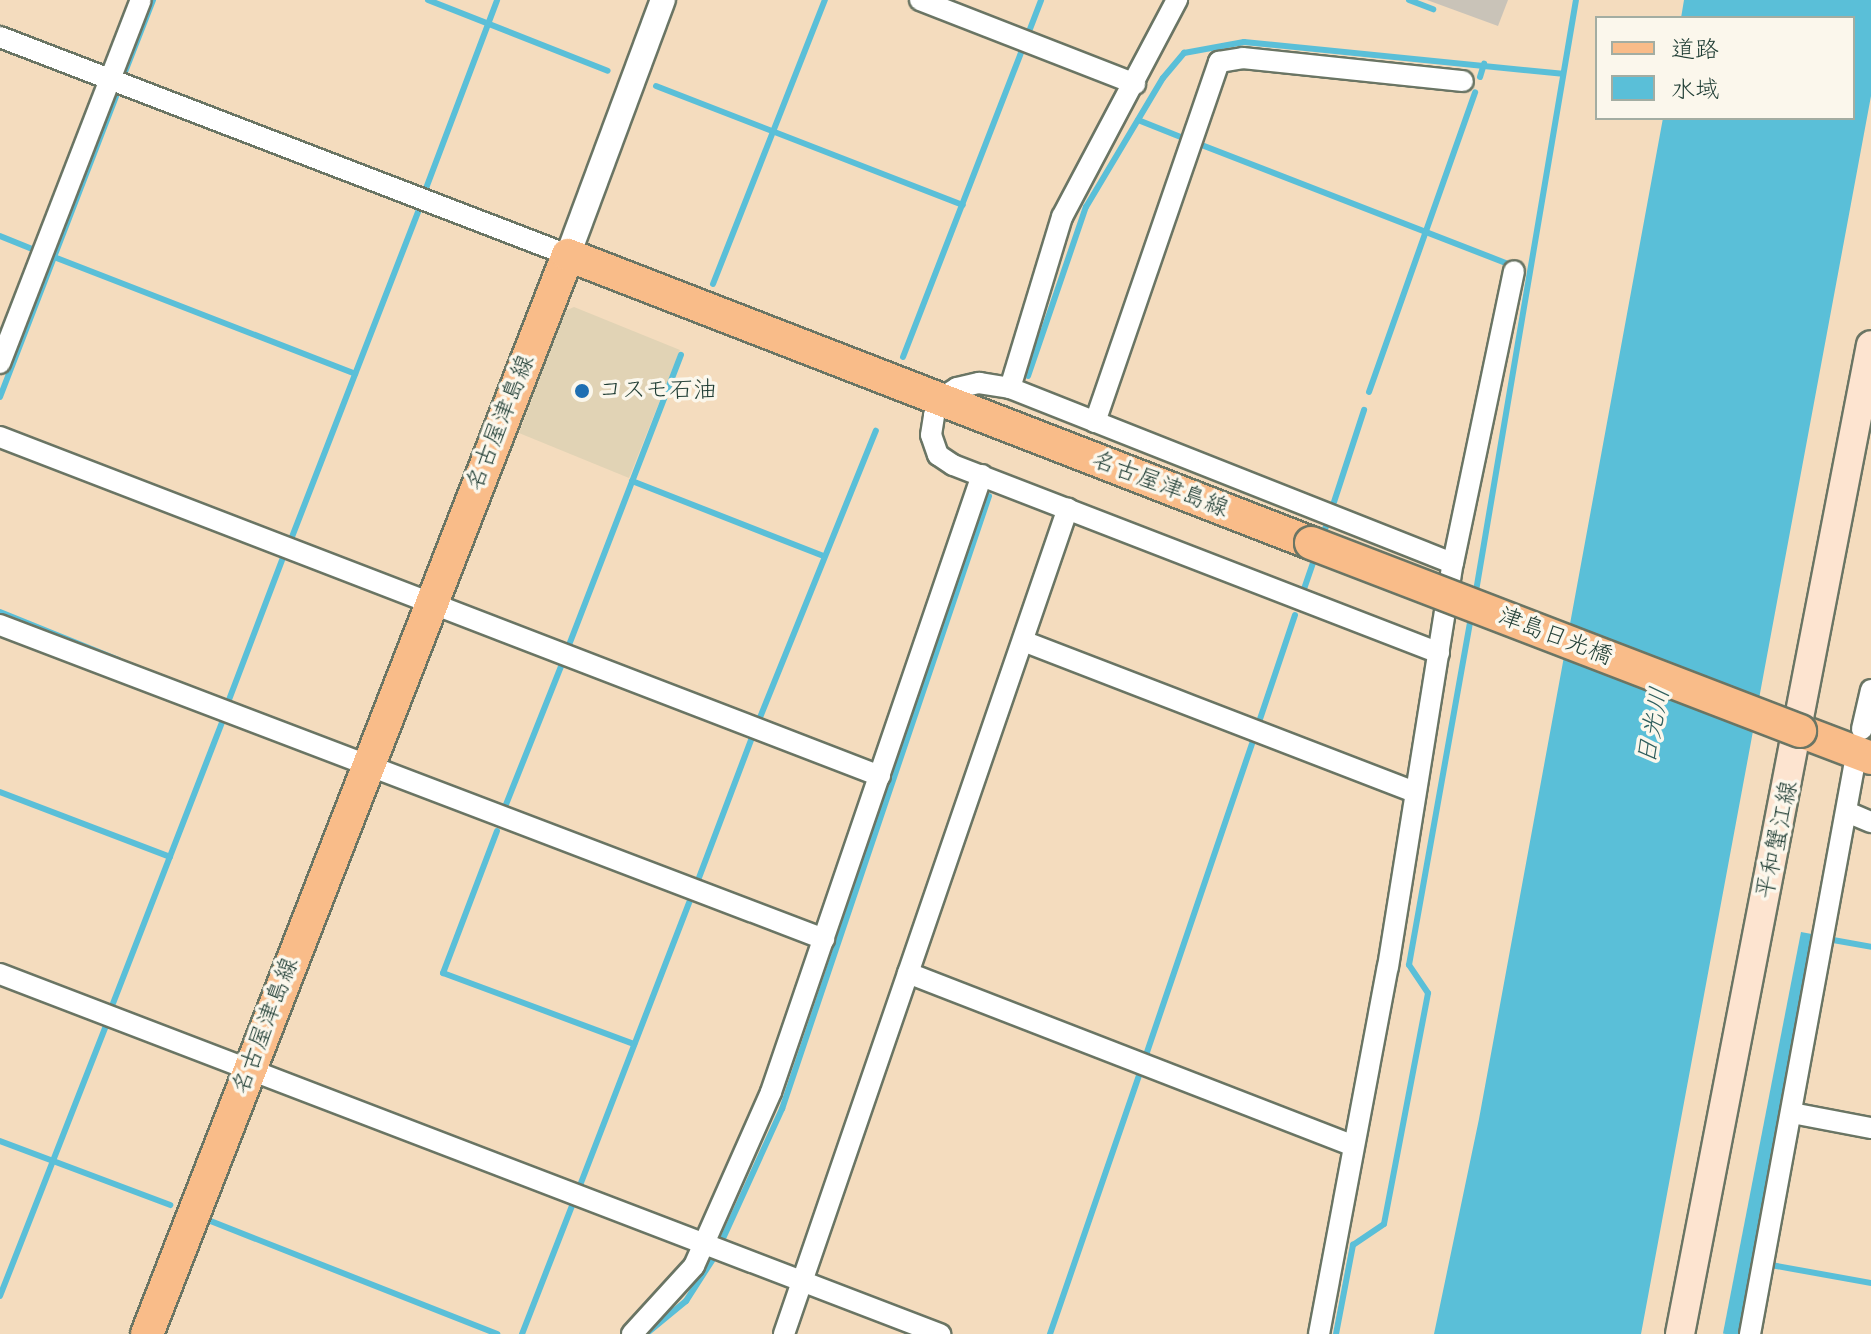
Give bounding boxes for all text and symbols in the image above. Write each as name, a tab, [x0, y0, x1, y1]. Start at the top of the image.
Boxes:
legend	[1595, 16, 1855, 120]
text: 道路	[1671, 33, 1719, 67]
text: 水域	[1671, 73, 1719, 107]
street label: 名古屋津島線	[461, 351, 541, 495]
place label: コスモ石油	[598, 377, 718, 405]
marker: コスモ石油	[573, 382, 591, 400]
street label: 名古屋津島線	[1088, 446, 1232, 524]
street label: 津島日光橋	[1494, 602, 1616, 672]
water label: 日光川	[1631, 685, 1677, 767]
street label: 平和蟹江線	[1751, 778, 1805, 902]
street label: 名古屋津島線	[227, 954, 305, 1098]

